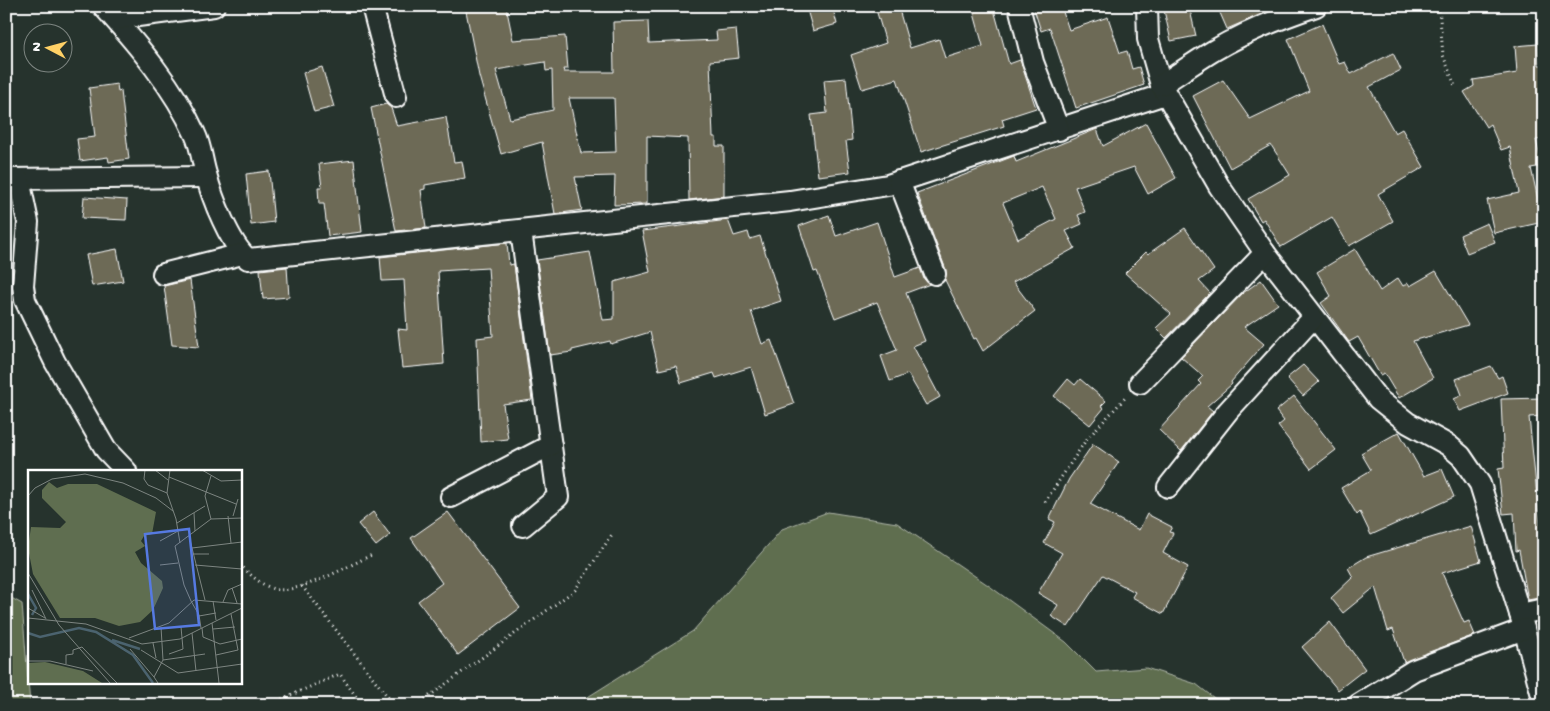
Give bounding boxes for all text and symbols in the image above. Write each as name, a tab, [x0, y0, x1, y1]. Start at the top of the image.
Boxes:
north arrow	[22, 22, 72, 72]
text: N	[29, 41, 46, 52]
inset map	[28, 470, 241, 684]

